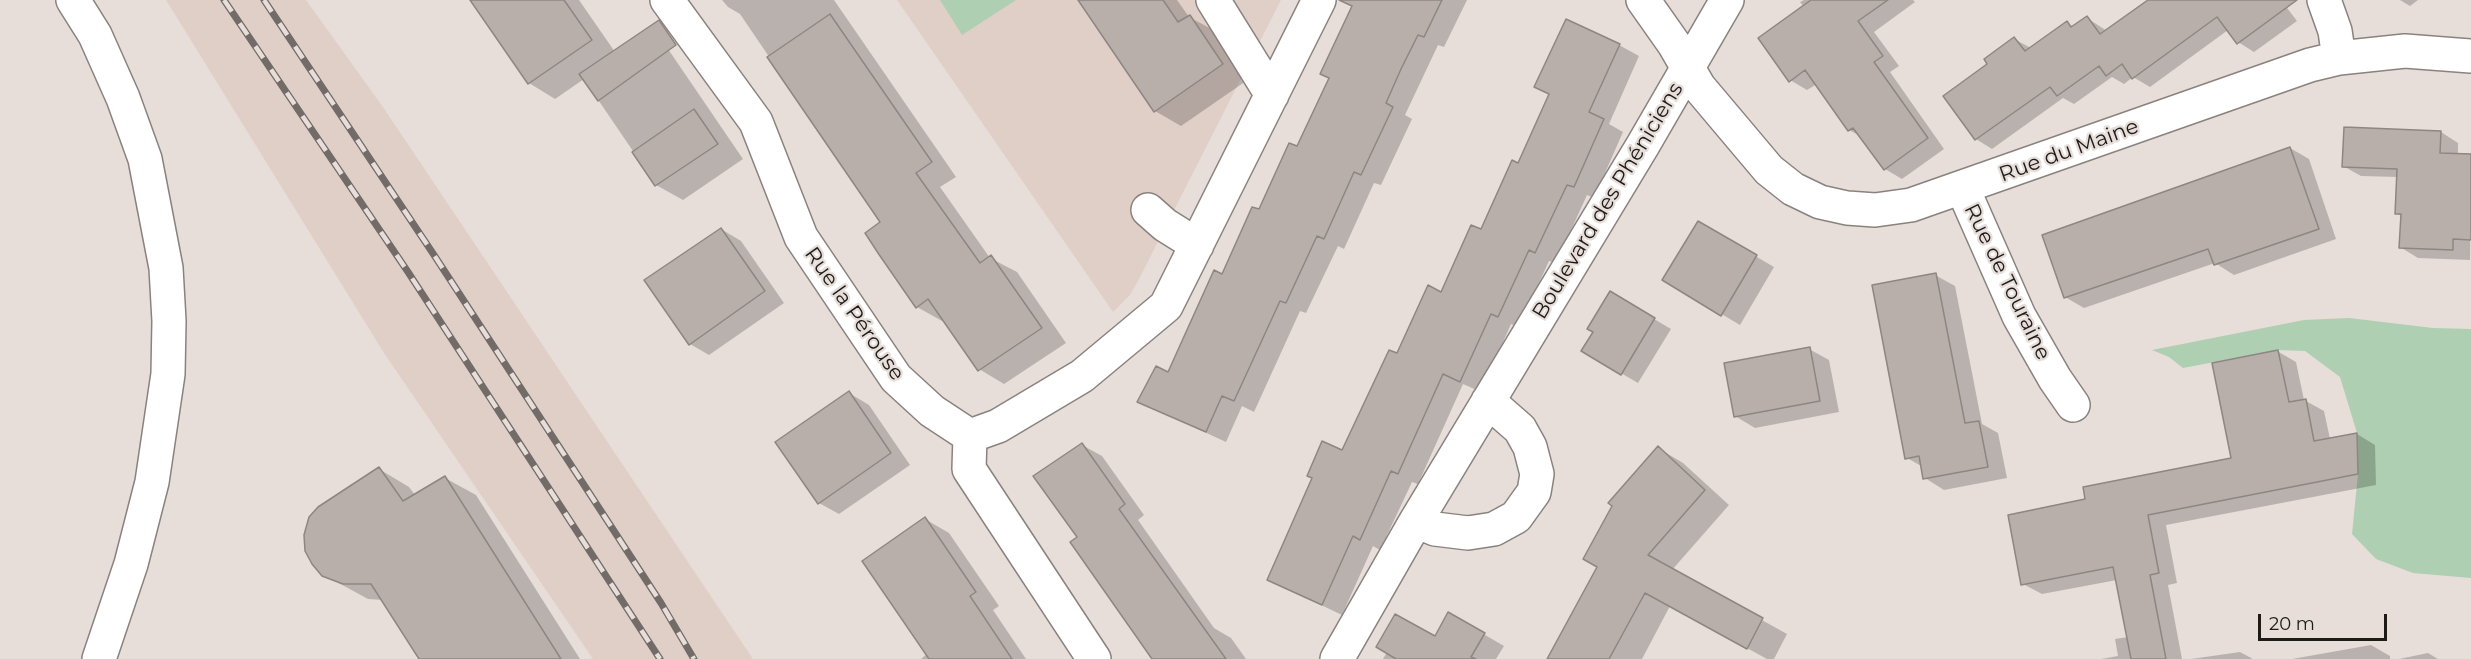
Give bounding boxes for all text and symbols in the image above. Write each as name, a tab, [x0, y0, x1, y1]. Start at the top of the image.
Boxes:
street label: Boulevard des Phéniciens	[1527, 78, 1689, 324]
street label: Rue du Maine	[1996, 114, 2142, 188]
street label: Rue de Touraine	[1958, 200, 2056, 364]
street label: Rue la Pérouse	[799, 243, 909, 385]
scale bar	[2261, 602, 2390, 640]
text: 20 m	[2269, 613, 2315, 635]

